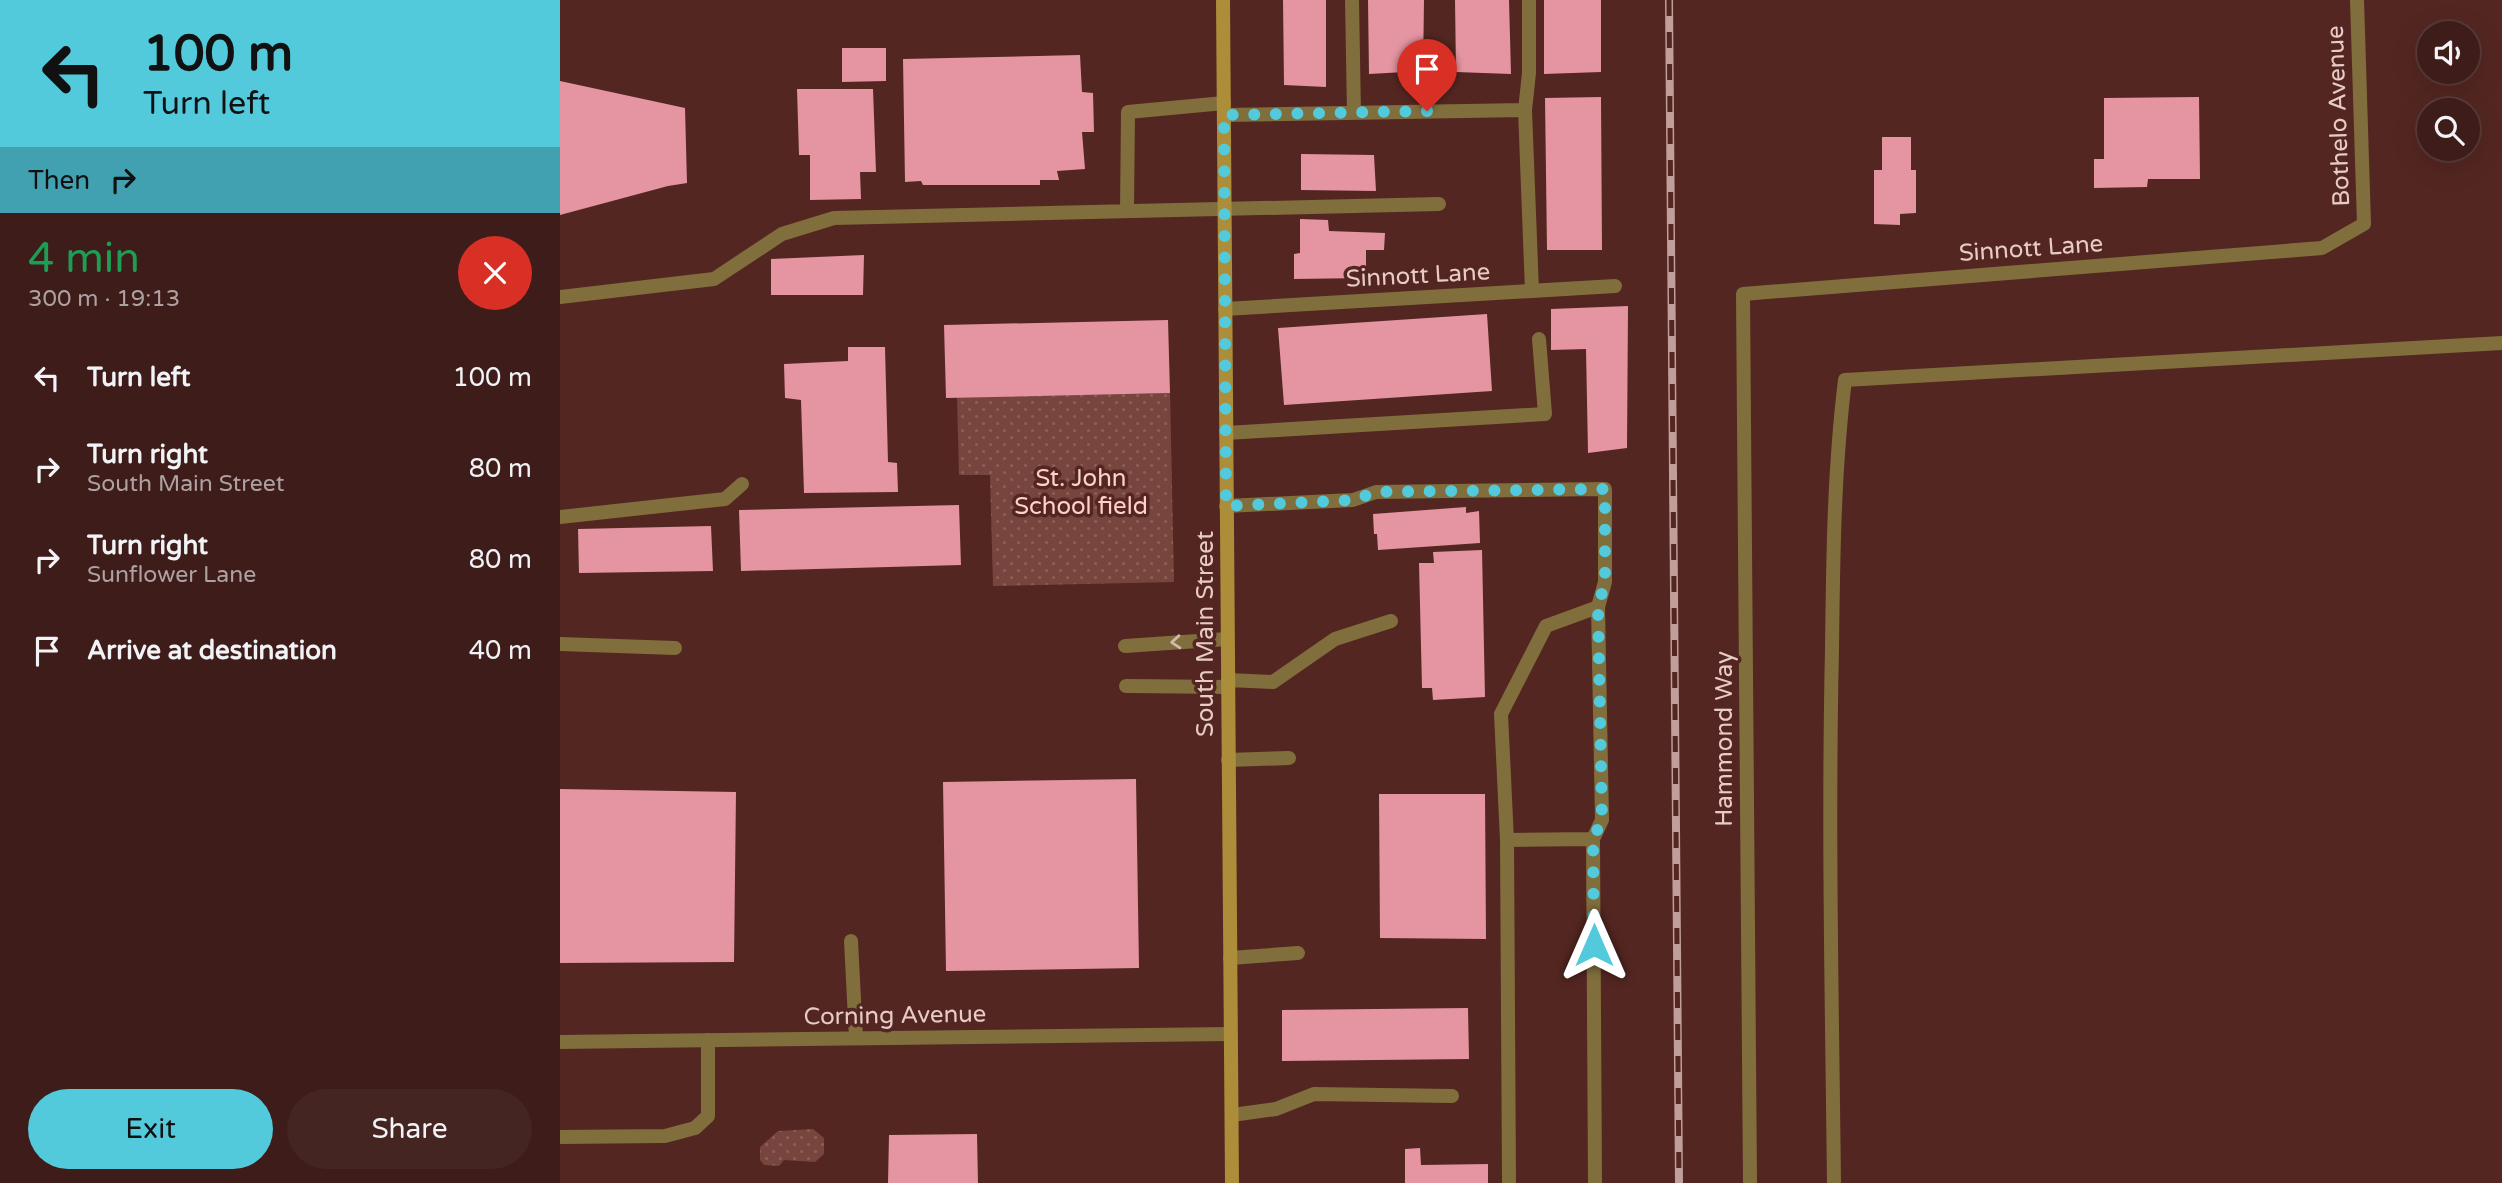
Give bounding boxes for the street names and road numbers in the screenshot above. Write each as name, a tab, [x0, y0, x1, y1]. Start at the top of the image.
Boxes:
street label: Bothelo Avenue	[2321, 25, 2356, 207]
street label: Sinnott Lane	[1958, 229, 2104, 268]
street label: Sinnott Lane	[1345, 257, 1491, 294]
street label: South Main Street	[1191, 531, 1220, 737]
street label: Hammond Way	[1710, 651, 1739, 827]
street label: Corning Avenue	[803, 999, 987, 1032]

